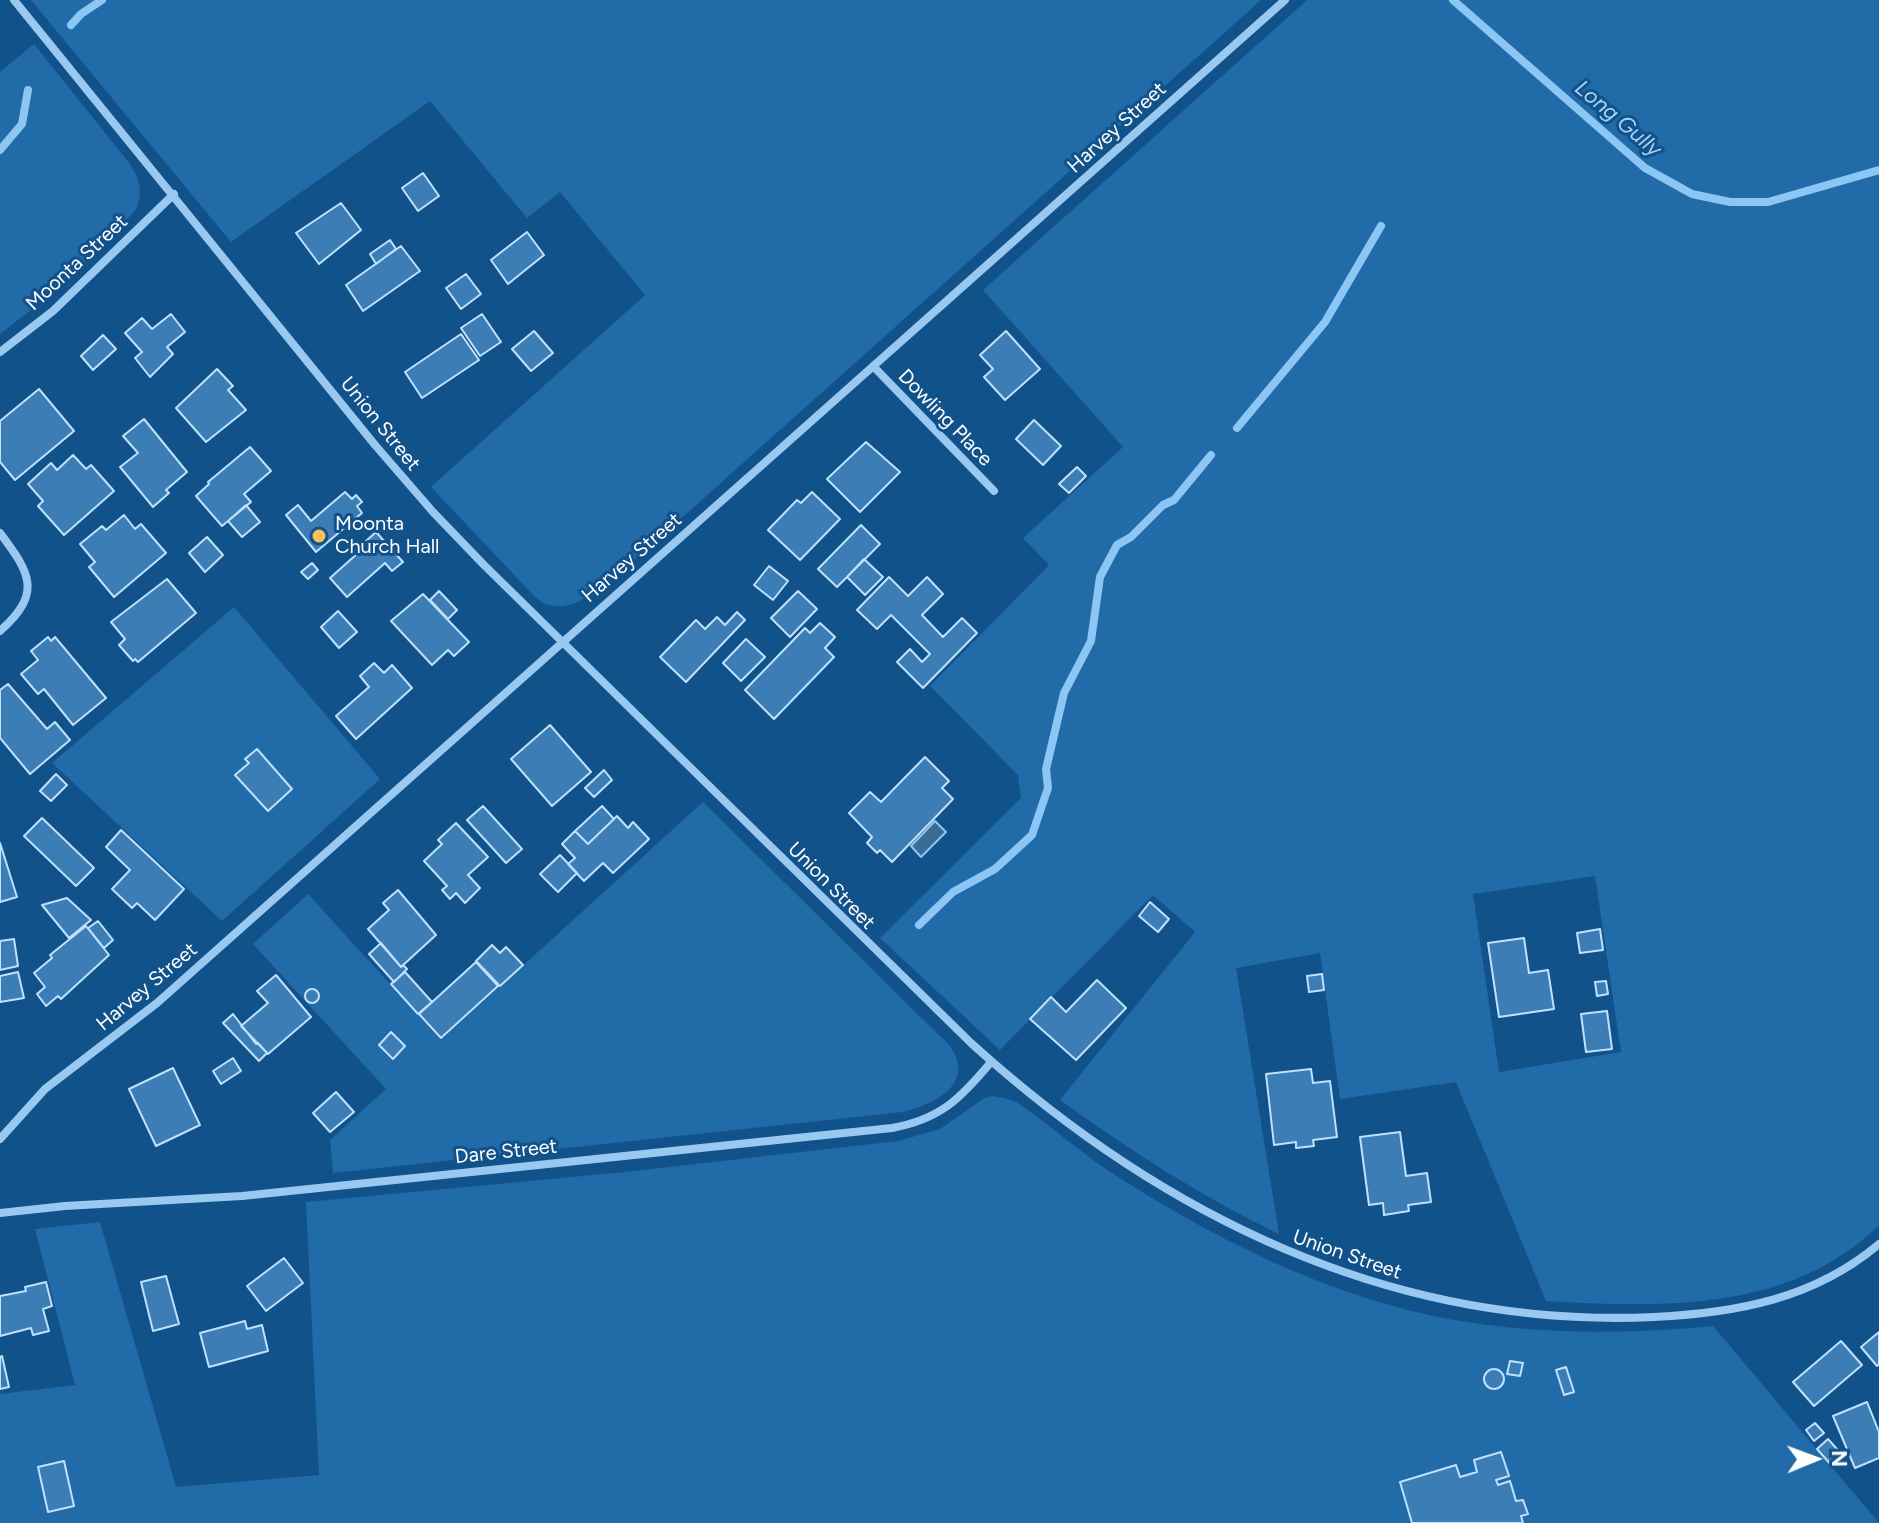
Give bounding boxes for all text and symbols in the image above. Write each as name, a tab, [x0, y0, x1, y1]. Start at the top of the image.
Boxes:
water label: Long Gully	[1569, 75, 1667, 163]
street label: Harvey Street	[1063, 78, 1171, 178]
street label: Moonta Street	[21, 210, 133, 316]
street label: Dowling Place	[893, 364, 997, 472]
street label: Union Street	[335, 372, 425, 476]
street label: Harvey Street	[577, 508, 687, 608]
place label: Moonta Church Hall	[335, 512, 439, 559]
marker: Moonta Church Hall	[310, 527, 328, 545]
street label: Union Street	[782, 837, 880, 935]
street label: Harvey Street	[92, 938, 202, 1036]
street label: Dare Street	[454, 1135, 558, 1169]
street label: Union Street	[1289, 1225, 1405, 1285]
north arrow	[1775, 1419, 1855, 1499]
text: N	[1826, 1450, 1853, 1467]

